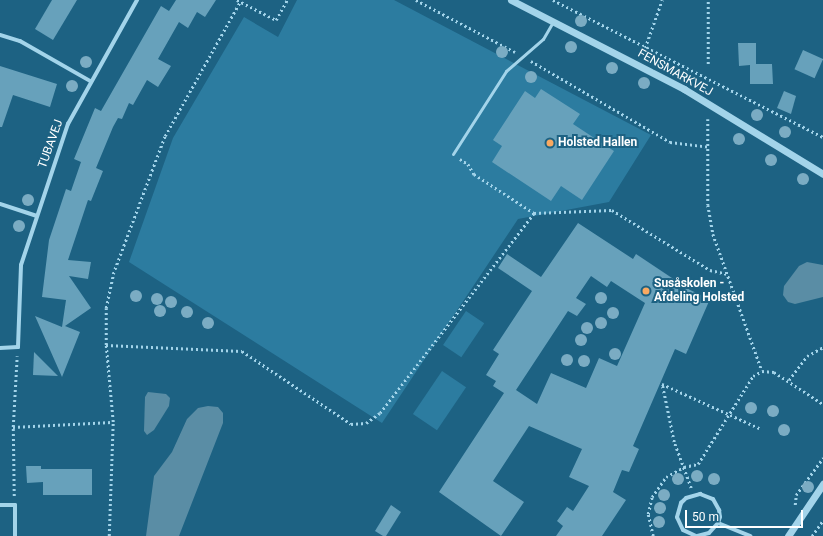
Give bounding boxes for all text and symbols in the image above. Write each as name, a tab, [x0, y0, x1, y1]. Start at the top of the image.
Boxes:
street label: FENSMARKVEJ	[635, 46, 715, 100]
street label: TUBAVEJ	[36, 118, 66, 170]
place label: Holsted Hallen	[558, 136, 637, 150]
marker: Holsted Hallen	[545, 138, 555, 148]
place label: Susåskolen - Afdeling Holsted	[654, 277, 744, 305]
marker: Susåskolen - Afdeling Holsted	[641, 286, 651, 296]
scale bar	[687, 502, 805, 528]
text: 50 m	[692, 510, 719, 524]

